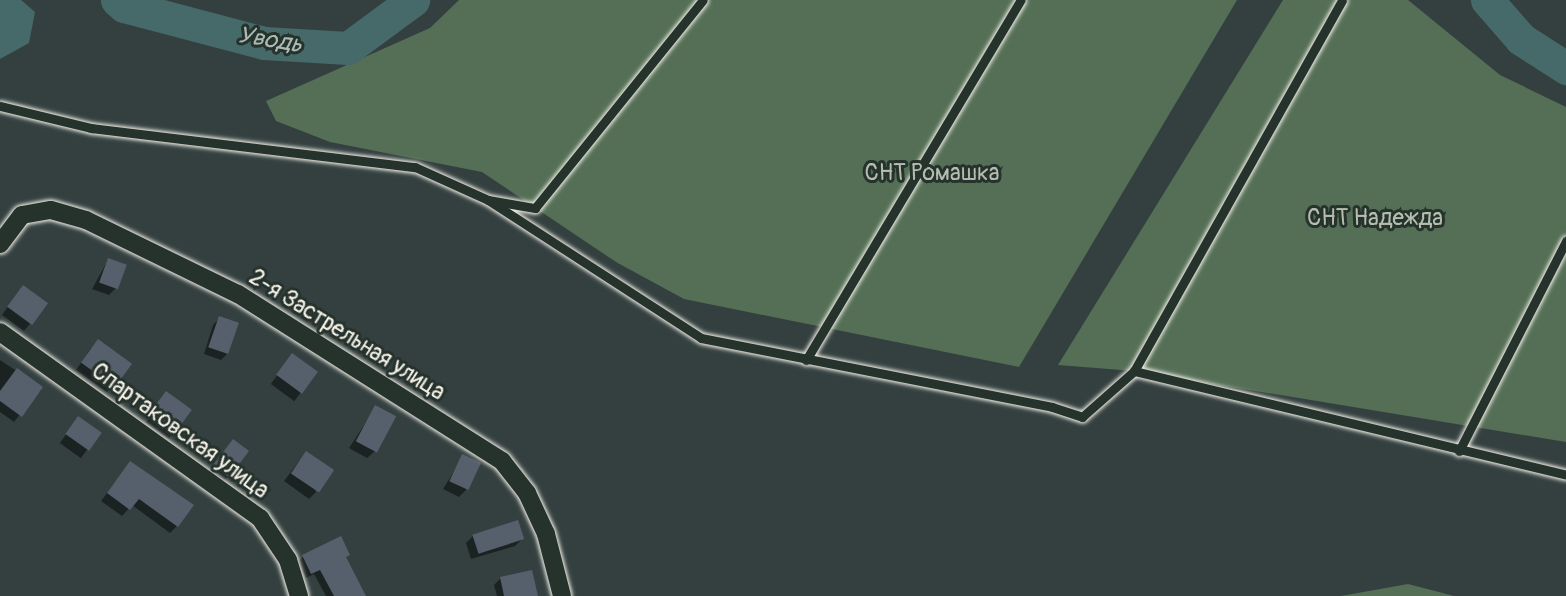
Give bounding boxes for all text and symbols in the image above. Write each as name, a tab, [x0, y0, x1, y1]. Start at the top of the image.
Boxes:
water label: Уводь	[236, 21, 304, 59]
park label: СНТ Ромашка	[865, 159, 999, 187]
park label: СНТ Надежда	[1307, 204, 1443, 232]
street label: 2-я Застрельная улица	[244, 263, 450, 407]
street label: Спартаковская улица	[86, 357, 274, 505]

